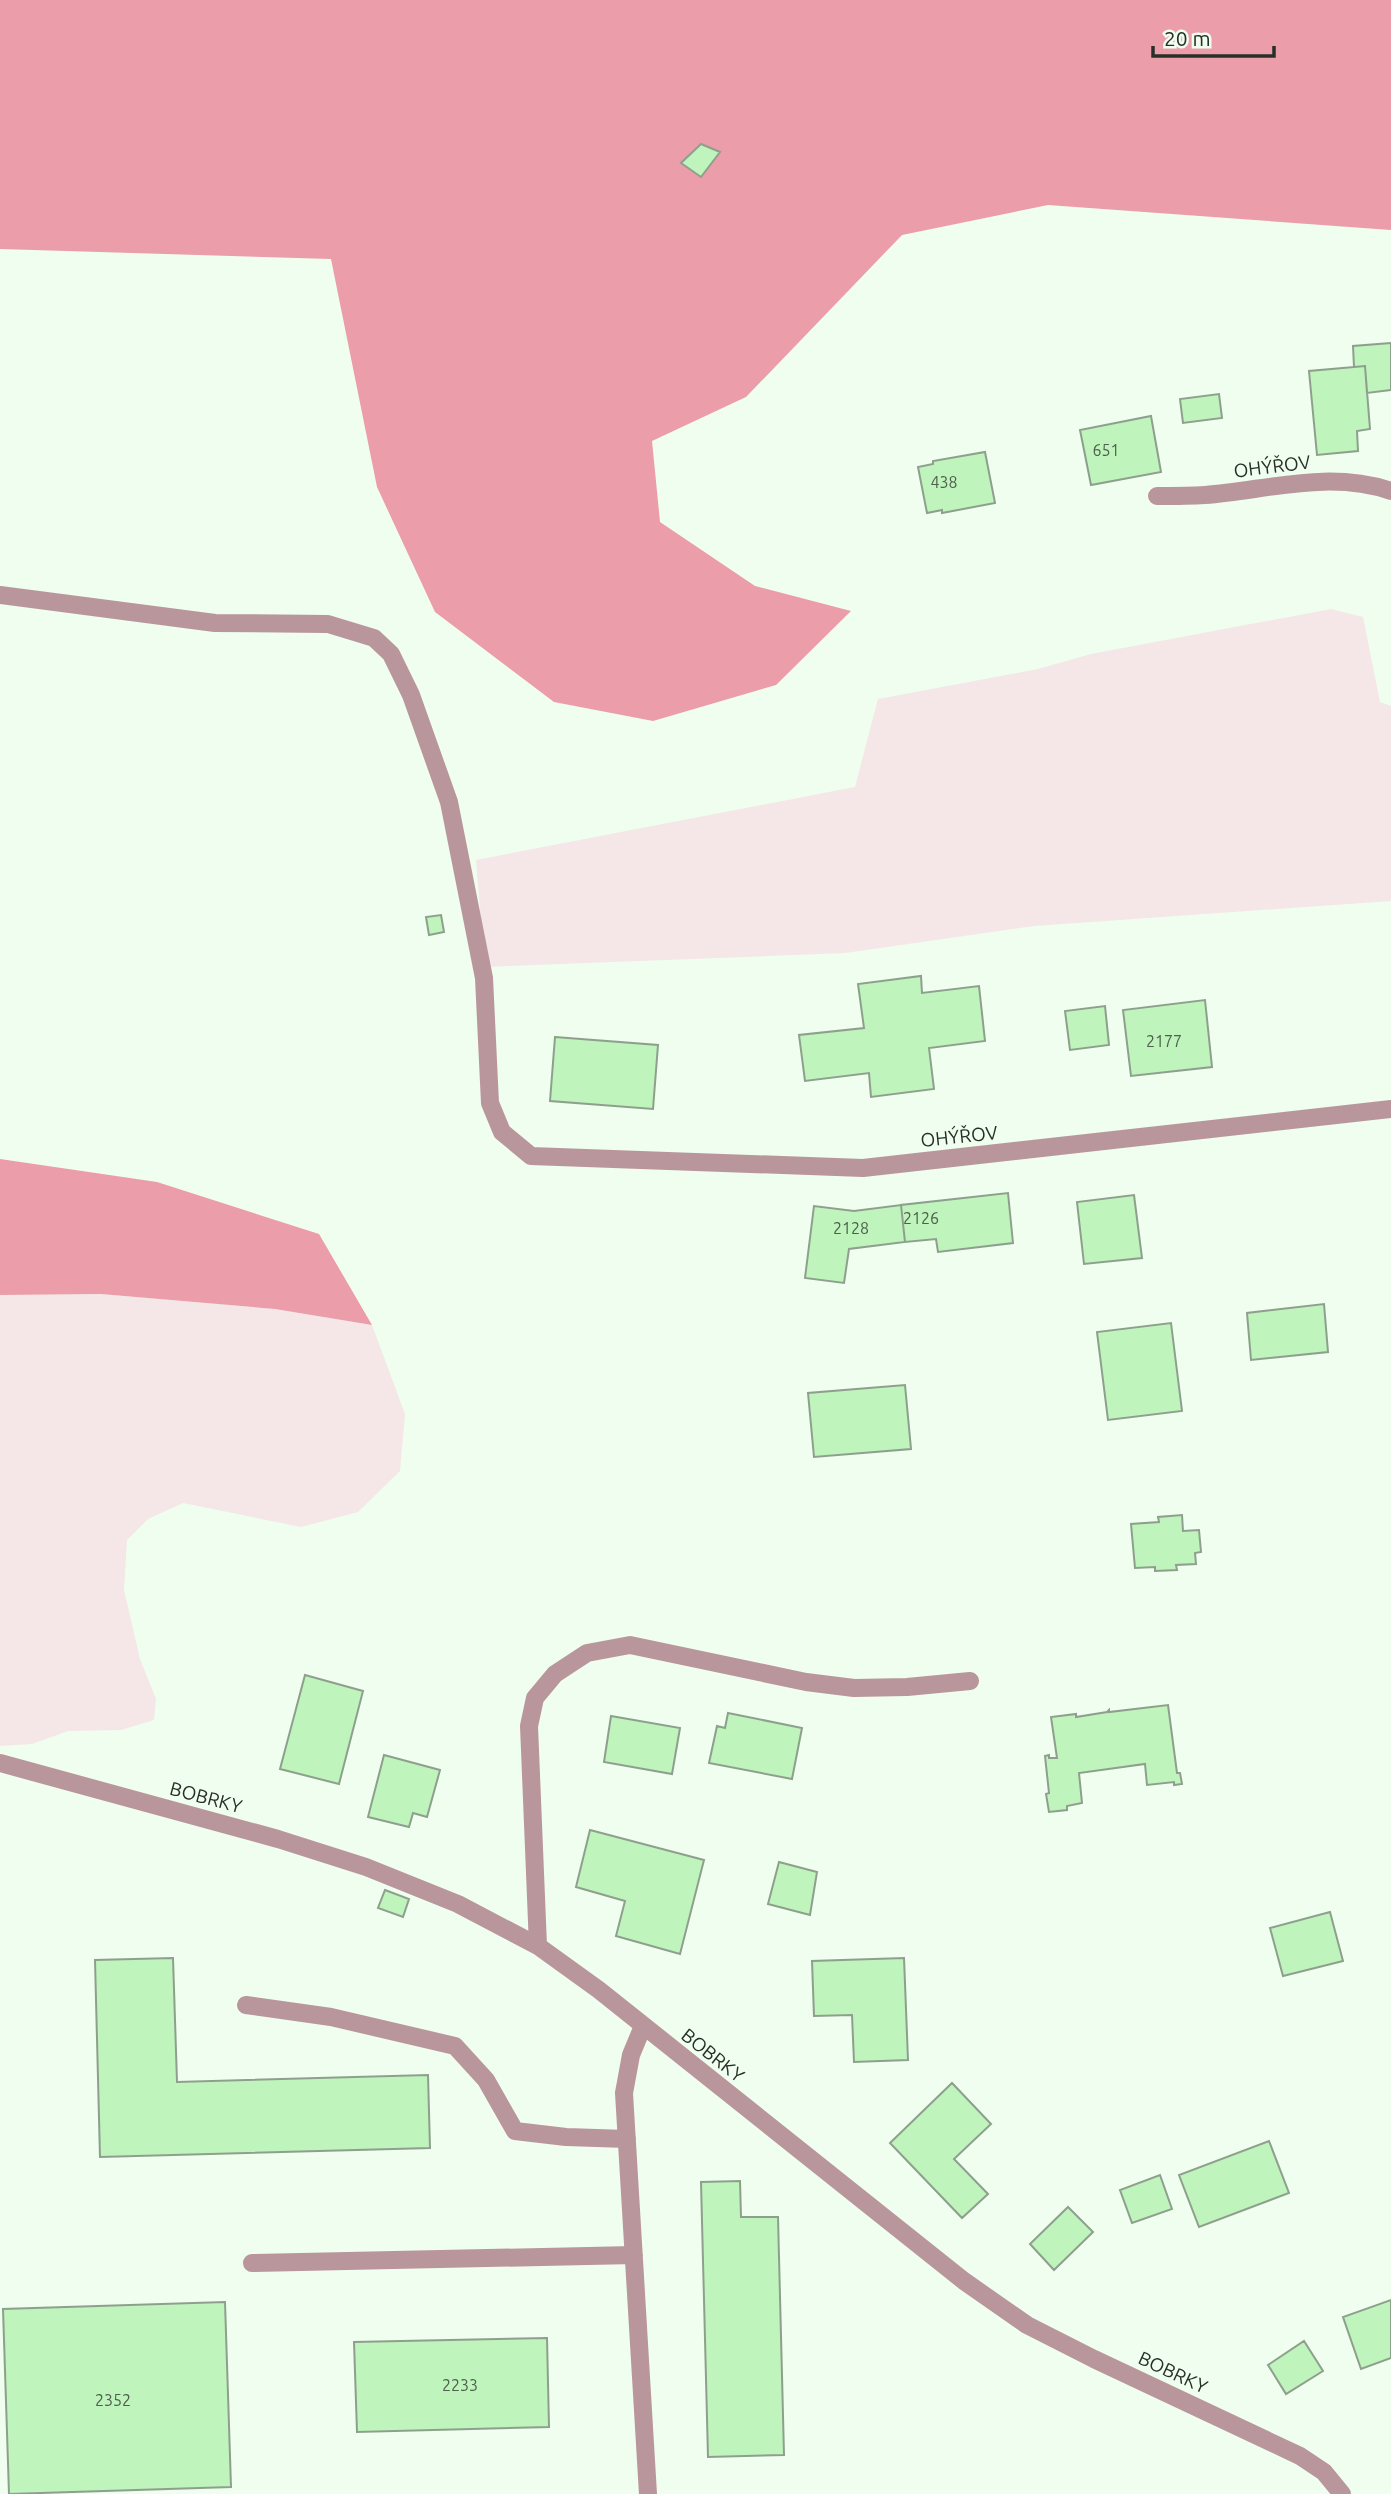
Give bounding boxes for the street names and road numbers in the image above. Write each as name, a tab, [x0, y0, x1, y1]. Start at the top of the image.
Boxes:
street label: OHÝŘOV	[1232, 450, 1312, 482]
street label: OHÝŘOV	[919, 1121, 999, 1151]
street label: BOBRKY	[168, 1777, 244, 1817]
street label: BOBRKY	[677, 2024, 749, 2086]
street label: BOBRKY	[1135, 2346, 1211, 2398]

